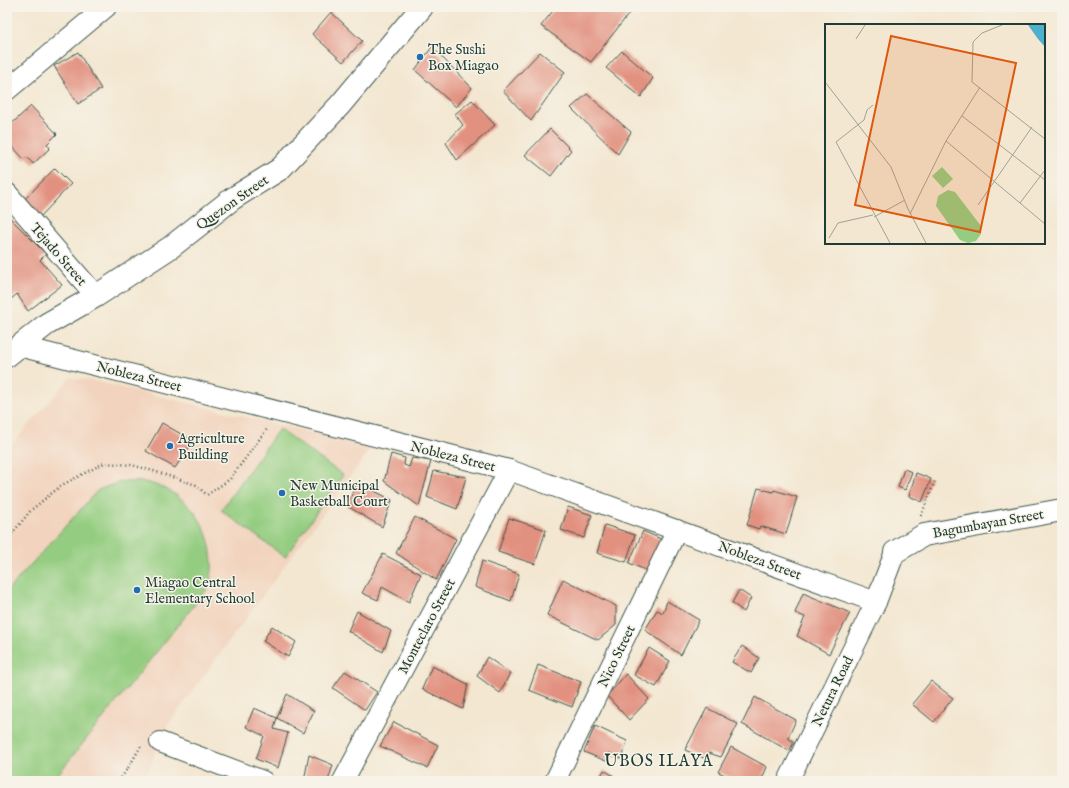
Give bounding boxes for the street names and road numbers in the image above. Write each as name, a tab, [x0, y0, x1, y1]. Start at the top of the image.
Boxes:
street label: Quezon Street	[193, 171, 272, 234]
street label: Tejado Street	[26, 219, 91, 290]
street label: Nobleza Street	[94, 358, 183, 396]
street label: Nobleza Street	[408, 438, 497, 476]
street label: Bagumbayan Street	[931, 505, 1045, 543]
street label: Nobleza Street	[716, 538, 804, 584]
street label: Monteclaro Street	[394, 575, 460, 677]
street label: Nico Street	[594, 622, 640, 691]
street label: Netura Road	[808, 653, 858, 730]

